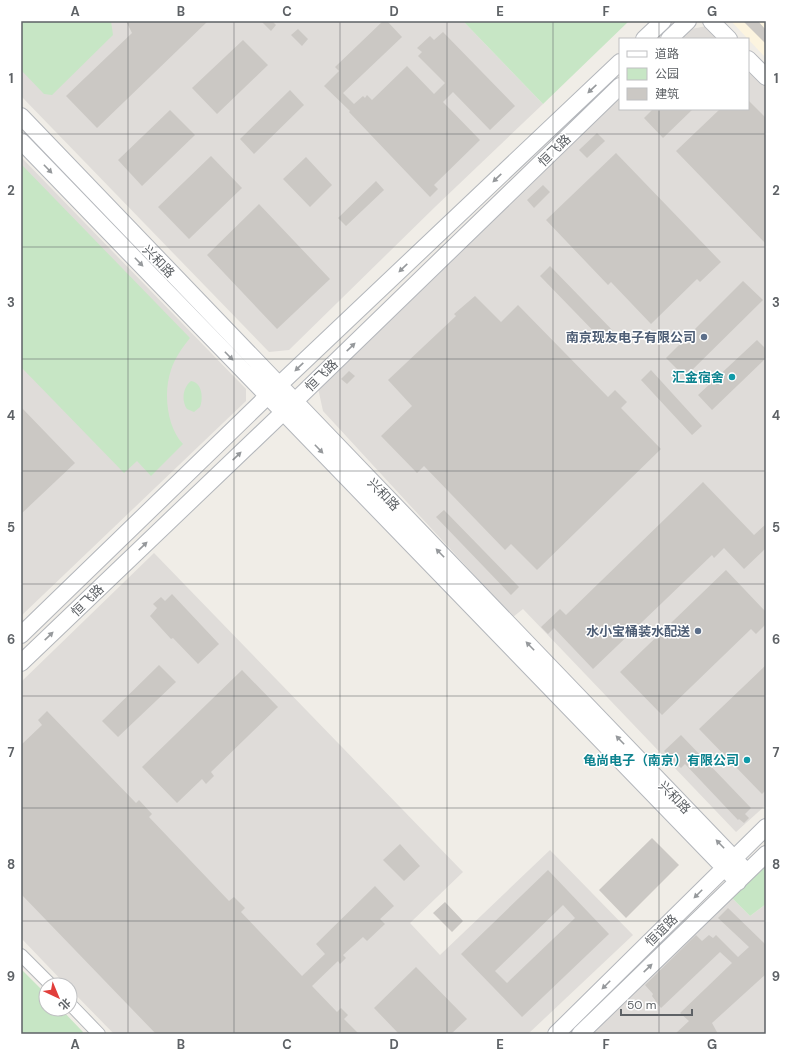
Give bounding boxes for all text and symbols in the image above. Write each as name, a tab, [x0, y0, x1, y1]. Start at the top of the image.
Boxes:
text: A	[70, 3, 80, 20]
text: B	[177, 3, 185, 20]
text: C	[282, 3, 292, 20]
text: D	[389, 3, 399, 20]
text: E	[496, 3, 504, 20]
text: F	[602, 3, 610, 20]
text: G	[707, 3, 717, 20]
legend	[619, 38, 749, 110]
text: 道路	[655, 46, 679, 62]
text: 公园	[655, 66, 679, 82]
text: 1	[9, 70, 13, 87]
text: 1	[774, 70, 778, 87]
one-way arrow	[587, 84, 597, 93]
text: 建筑	[655, 86, 679, 102]
street label: 恒飞路	[534, 131, 574, 170]
one-way arrow	[43, 164, 53, 174]
one-way arrow	[492, 173, 502, 183]
text: 2	[7, 182, 15, 199]
text: 2	[772, 182, 780, 199]
street label: 兴和路	[139, 241, 178, 281]
one-way arrow	[134, 257, 143, 267]
one-way arrow	[398, 263, 408, 272]
text: 3	[7, 294, 15, 311]
text: 3	[772, 294, 780, 311]
place label: 南京现友电子有限公司	[566, 329, 696, 346]
marker: 南京现友电子有限公司	[699, 332, 709, 342]
one-way arrow	[346, 342, 356, 352]
one-way arrow	[224, 351, 234, 361]
street label: 恒飞路	[301, 356, 341, 395]
one-way arrow	[294, 362, 304, 371]
place label: 汇金宿舍	[672, 369, 724, 386]
marker: 汇金宿舍	[727, 372, 737, 382]
text: 4	[7, 407, 15, 424]
text: 4	[772, 407, 780, 424]
one-way arrow	[315, 444, 324, 454]
one-way arrow	[232, 451, 242, 461]
street label: 兴和路	[364, 474, 403, 514]
text: 5	[7, 519, 15, 536]
text: 5	[772, 519, 780, 536]
one-way arrow	[138, 541, 148, 551]
one-way arrow	[435, 548, 445, 558]
street label: 恒飞路	[67, 581, 107, 620]
place label: 水小宝桶装水配送	[586, 623, 690, 640]
marker: 水小宝桶装水配送	[693, 626, 703, 636]
text: 6	[7, 631, 15, 648]
one-way arrow	[44, 631, 54, 641]
text: 6	[772, 631, 780, 648]
one-way arrow	[525, 641, 535, 651]
one-way arrow	[616, 735, 625, 745]
text: 7	[8, 744, 15, 761]
text: 7	[773, 744, 780, 761]
place label: 龟尚电子（南京）有限公司	[583, 752, 739, 769]
marker: 龟尚电子（南京）有限公司	[742, 755, 752, 765]
street label: 兴和路	[655, 777, 694, 817]
one-way arrow	[715, 839, 725, 849]
text: 8	[7, 856, 15, 873]
text: 8	[772, 856, 780, 873]
one-way arrow	[693, 889, 703, 899]
street label: 恒谊路	[642, 911, 681, 950]
one-way arrow	[643, 963, 653, 973]
text: 9	[7, 968, 15, 985]
text: 9	[772, 968, 780, 985]
north arrow	[38, 977, 78, 1017]
one-way arrow	[601, 980, 611, 990]
scale bar	[621, 991, 692, 1017]
text: 北	[56, 995, 74, 1013]
text: 50 m	[627, 997, 656, 1013]
text: A	[70, 1036, 80, 1053]
text: B	[177, 1036, 185, 1053]
text: C	[282, 1036, 292, 1053]
text: D	[389, 1036, 399, 1053]
text: E	[496, 1036, 504, 1053]
text: F	[602, 1036, 610, 1053]
text: G	[707, 1036, 717, 1053]

